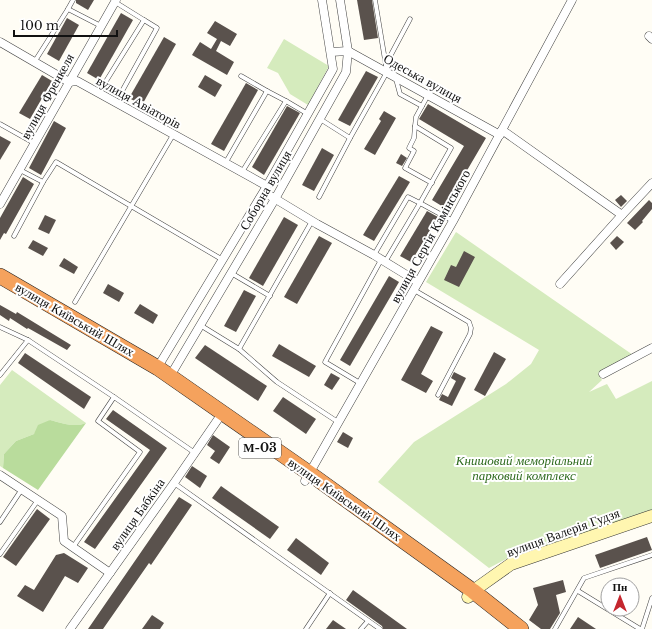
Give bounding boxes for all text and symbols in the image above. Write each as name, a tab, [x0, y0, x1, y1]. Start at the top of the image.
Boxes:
scale bar	[14, 12, 117, 38]
text: 100 m	[20, 18, 59, 33]
street label: вулиця Френкеля	[17, 50, 78, 142]
street label: Одеська вулиця	[380, 50, 465, 107]
street label: вулиця Авіаторів	[93, 72, 184, 133]
street label: Соборна вулиця	[236, 147, 295, 233]
street label: вулиця Сергія Камінського	[387, 167, 474, 306]
street label: вулиця Київський Шлях	[12, 278, 138, 361]
road number: М-03	[239, 438, 281, 458]
park label: Книшовий меморіальний парковий комплекс	[455, 452, 593, 484]
street label: вулиця Київський Шлях	[285, 454, 405, 545]
street label: вулиця Бабкіна	[106, 475, 169, 554]
street label: вулиця Валерія Гудзя	[504, 504, 622, 561]
north arrow	[600, 577, 640, 617]
text: Пн	[613, 580, 628, 594]

